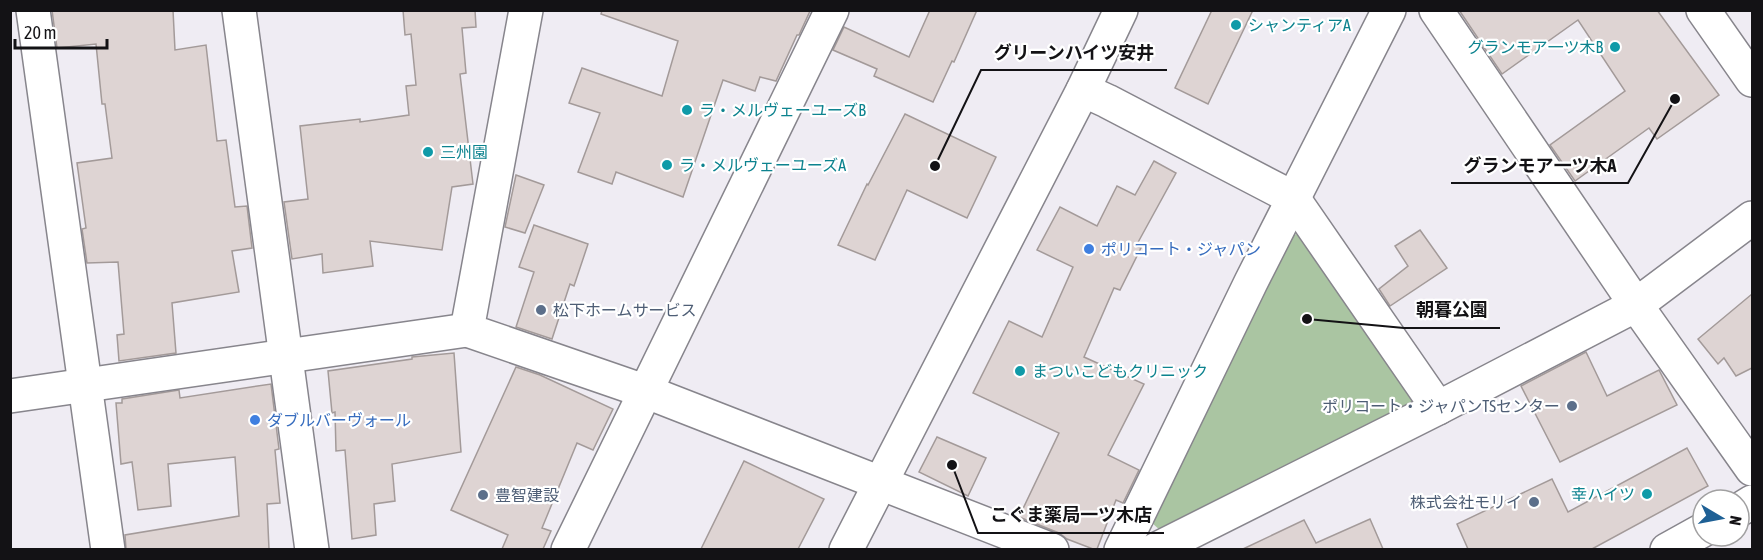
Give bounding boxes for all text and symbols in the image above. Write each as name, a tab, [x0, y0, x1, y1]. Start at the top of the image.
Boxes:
scale bar	[15, 12, 106, 50]
place label: シャンティアA	[1248, 16, 1351, 34]
marker: シャンティアA	[1229, 18, 1243, 32]
text: 20 m	[24, 22, 56, 43]
callout: グリーンハイツ安井	[981, 34, 1167, 70]
place label: グランモア一ツ木B	[1467, 38, 1603, 56]
marker: グランモア一ツ木B	[1608, 40, 1622, 54]
text: グリーンハイツ安井	[994, 42, 1154, 63]
place label: ラ・メルヴェーユーズB	[699, 101, 866, 119]
marker: ラ・メルヴェーユーズB	[680, 103, 694, 117]
place label: 三州園	[440, 143, 488, 161]
marker: 三州園	[421, 145, 435, 159]
callout: グランモア一ツ木A	[1451, 147, 1628, 183]
text: グランモア一ツ木A	[1464, 155, 1617, 176]
place label: ラ・メルヴェーユーズA	[679, 156, 846, 174]
marker: ラ・メルヴェーユーズA	[660, 158, 674, 172]
place label: ポリコート・ジャパン	[1101, 240, 1261, 258]
marker: ポリコート・ジャパン	[1082, 242, 1096, 256]
callout: 朝暮公園	[1404, 292, 1500, 328]
text: 朝暮公園	[1416, 299, 1488, 320]
place label: 松下ホームサービス	[553, 301, 697, 319]
marker: 松下ホームサービス	[534, 303, 548, 317]
place label: まついこどもクリニック	[1032, 362, 1208, 380]
marker: まついこどもクリニック	[1013, 364, 1027, 378]
place label: ポリコート・ジャパンTSセンター	[1322, 397, 1560, 415]
marker: ポリコート・ジャパンTSセンター	[1565, 399, 1579, 413]
place label: ダブルバーヴォール	[267, 411, 411, 429]
marker: ダブルバーヴォール	[248, 413, 262, 427]
place label: 幸ハイツ	[1571, 485, 1635, 503]
place label: 豊智建設	[495, 486, 559, 504]
marker: 幸ハイツ	[1640, 487, 1654, 501]
marker: 豊智建設	[476, 488, 490, 502]
north arrow	[1691, 488, 1751, 548]
place label: 株式会社モリイ	[1410, 493, 1522, 511]
marker: 株式会社モリイ	[1527, 495, 1541, 509]
callout: こぐま薬局一ツ木店	[978, 497, 1164, 533]
text: こぐま薬局一ツ木店	[990, 504, 1152, 525]
text: N	[1726, 514, 1745, 527]

